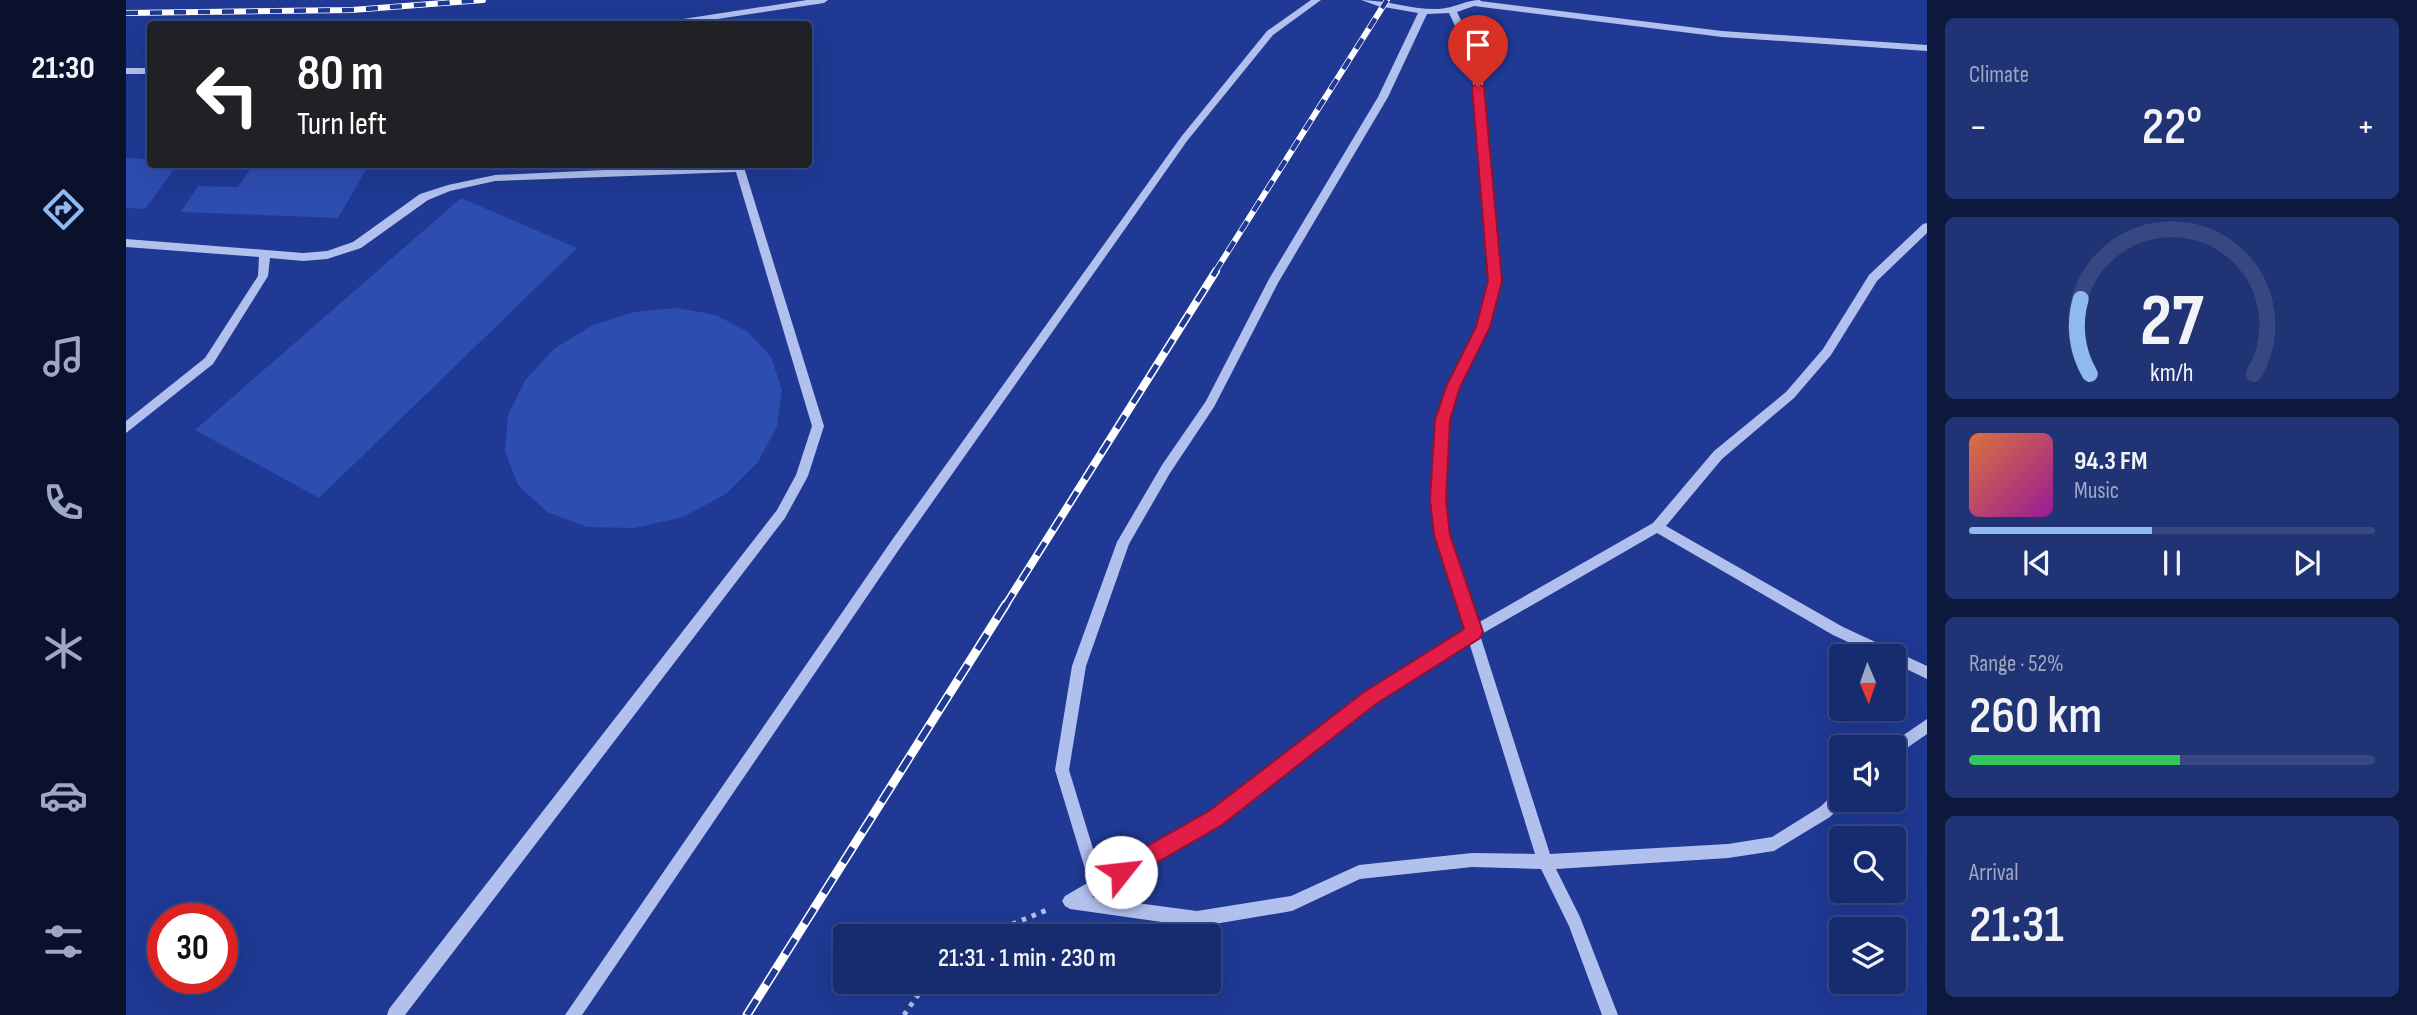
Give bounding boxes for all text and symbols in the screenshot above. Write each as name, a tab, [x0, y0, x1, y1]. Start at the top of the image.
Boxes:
pin	[1448, 15, 1508, 87]
icon: arrive	[1459, 26, 1497, 64]
text: 80 m	[297, 45, 384, 104]
text: 21:30	[31, 49, 95, 88]
icon: left	[182, 49, 273, 140]
text: Climate	[1969, 61, 2029, 89]
text: 22°	[2142, 96, 2202, 159]
text: Turn left	[297, 105, 387, 144]
text: −	[1969, 105, 1988, 150]
text: +	[2356, 105, 2375, 150]
icon: directions	[39, 185, 88, 234]
text: 27	[2140, 279, 2204, 367]
icon: music	[39, 332, 88, 381]
text: km/h	[2150, 358, 2194, 389]
text: 94.3 FM	[2074, 446, 2147, 477]
text: Music	[2074, 477, 2119, 505]
icon: phone	[39, 478, 88, 527]
icon: previous	[2018, 544, 2056, 582]
icon: pause	[2153, 544, 2191, 582]
icon: next	[2288, 544, 2326, 582]
icon: climate	[39, 624, 88, 673]
north arrow	[1829, 644, 1906, 721]
map controls	[1829, 644, 1906, 994]
text: Range · 52%	[1969, 650, 2064, 678]
text: 260 km	[1969, 685, 2102, 748]
button: sound	[1829, 735, 1906, 812]
icon: car	[39, 771, 88, 820]
button: search	[1829, 826, 1906, 903]
position arrow	[1084, 835, 1158, 909]
text: Arrival	[1969, 859, 2018, 887]
text: 21:31	[1969, 894, 2064, 957]
speed limit sign: 30	[147, 903, 238, 994]
icon: filters	[39, 917, 88, 966]
button: layers	[1829, 917, 1906, 994]
text: 21:31 · 1 min · 230 m	[938, 943, 1116, 974]

